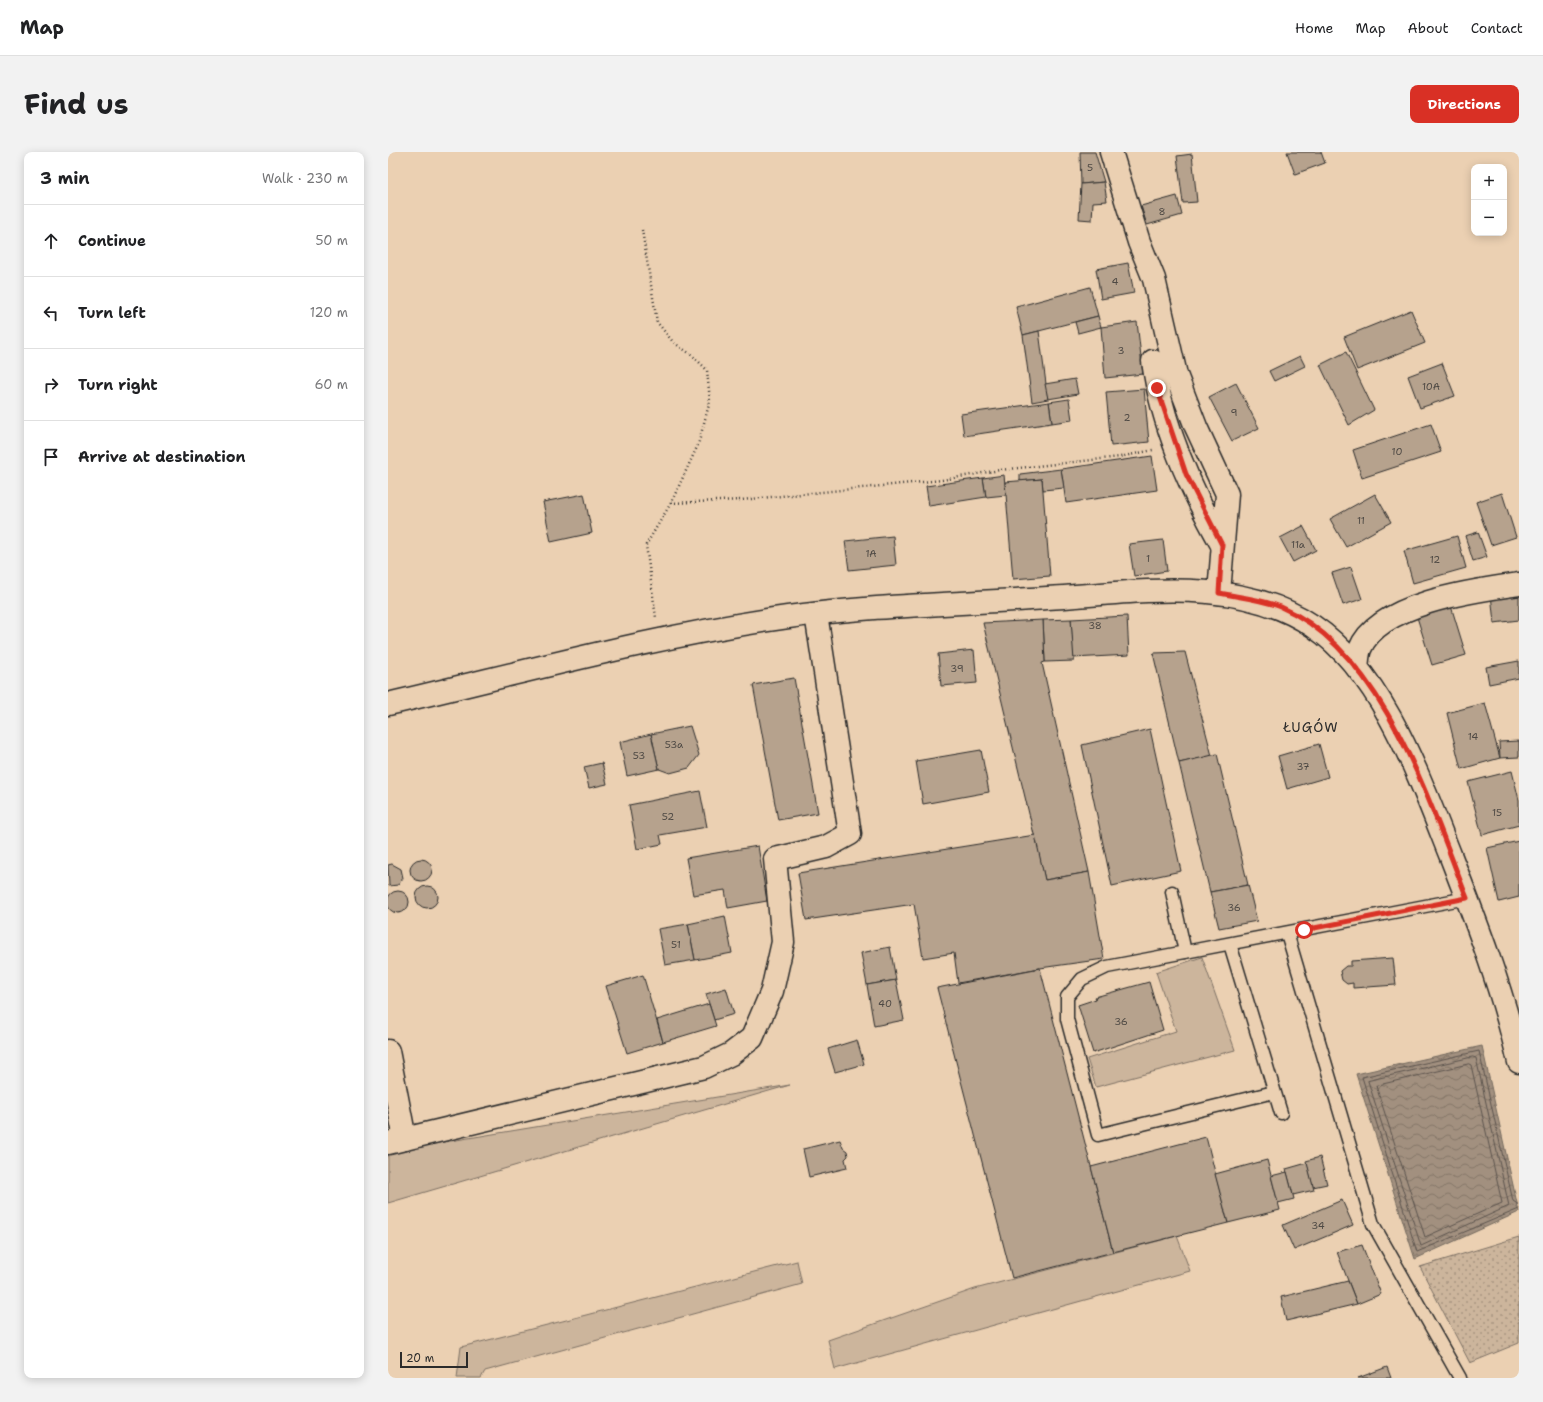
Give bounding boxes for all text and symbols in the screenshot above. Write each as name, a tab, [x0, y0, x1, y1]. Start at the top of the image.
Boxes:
text: Map	[20, 15, 64, 40]
text: Home	[1295, 19, 1334, 37]
text: Map	[1356, 19, 1386, 37]
text: About	[1408, 19, 1449, 37]
text: Contact	[1471, 19, 1523, 37]
text: Find us	[24, 85, 129, 123]
button: Directions	[1410, 85, 1519, 123]
house number: 5	[1087, 161, 1093, 174]
map controls	[1471, 164, 1507, 236]
button: +	[1471, 164, 1507, 200]
text: 3 min	[40, 167, 90, 189]
text: Walk · 230 m	[262, 170, 348, 187]
button: −	[1471, 200, 1507, 236]
house number: 8	[1159, 205, 1166, 218]
icon: ahead	[40, 230, 62, 252]
text: Continue	[78, 231, 146, 251]
text: 50 m	[315, 232, 348, 249]
house number: 4	[1112, 275, 1119, 288]
icon: left	[40, 302, 62, 324]
text: Turn left	[78, 303, 146, 323]
text: 120 m	[310, 304, 348, 321]
house number: 3	[1118, 344, 1125, 357]
icon: right	[40, 374, 62, 396]
text: Turn right	[78, 375, 158, 395]
text: 60 m	[315, 376, 348, 393]
route end	[1148, 379, 1166, 397]
house number: 10A	[1422, 380, 1440, 393]
house number: 9	[1231, 406, 1238, 419]
house number: 2	[1124, 411, 1131, 424]
house number: 10	[1392, 445, 1402, 458]
icon: arrive	[40, 446, 62, 468]
text: Arrive at destination	[78, 447, 246, 467]
house number: 11	[1357, 514, 1365, 527]
house number: 11a	[1291, 538, 1306, 551]
house number: 1A	[865, 547, 877, 560]
house number: 1	[1146, 552, 1150, 565]
house number: 12	[1430, 553, 1440, 566]
house number: 38	[1088, 619, 1102, 632]
house number: 39	[950, 662, 964, 675]
district label: ŁUGÓW	[1282, 718, 1339, 736]
house number: 14	[1468, 730, 1478, 743]
house number: 53a	[665, 738, 684, 751]
house number: 53	[633, 749, 645, 762]
house number: 37	[1296, 760, 1310, 773]
house number: 15	[1492, 806, 1502, 819]
house number: 52	[662, 810, 674, 823]
house number: 36	[1227, 901, 1241, 914]
route start	[1295, 921, 1313, 939]
house number: 51	[671, 938, 681, 951]
house number: 40	[878, 997, 892, 1010]
house number: 36	[1114, 1015, 1128, 1028]
house number: 34	[1311, 1219, 1325, 1232]
scale bar	[400, 1350, 468, 1369]
text: 20 m	[406, 1351, 434, 1366]

